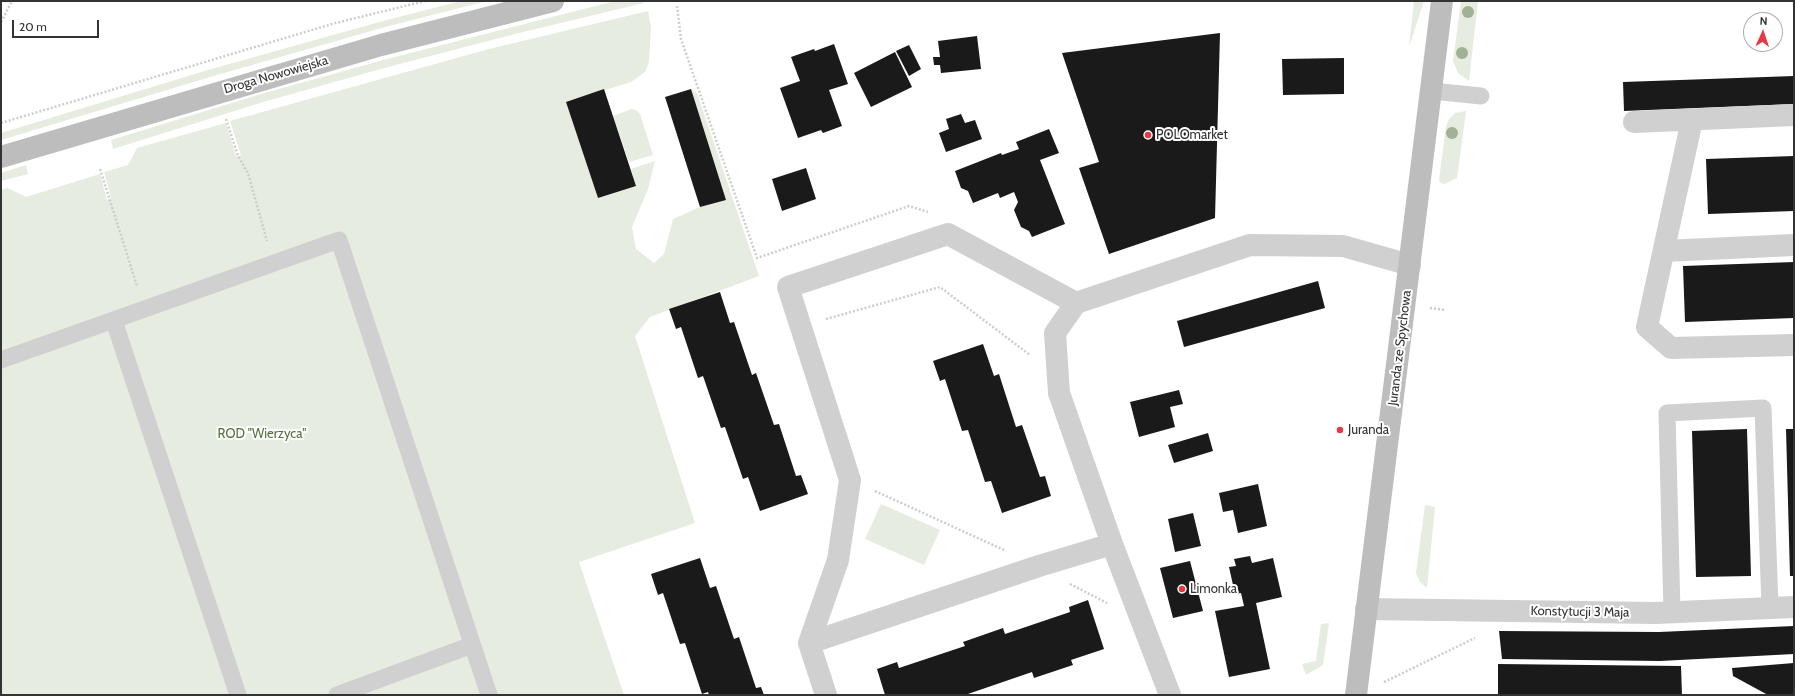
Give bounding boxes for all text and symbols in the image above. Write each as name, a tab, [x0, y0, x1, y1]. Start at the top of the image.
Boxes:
scale bar	[14, 12, 101, 38]
north arrow	[1743, 12, 1783, 52]
text: N	[1759, 14, 1768, 28]
text: 20 m	[19, 19, 47, 34]
street label: Droga Nowowiejska	[222, 53, 330, 97]
place label: POLOmarket	[1156, 127, 1228, 143]
marker: POLOmarket	[1143, 130, 1153, 140]
street label: Juranda ze Spychowa	[1385, 289, 1415, 407]
place label: Juranda	[1348, 422, 1389, 438]
marker: Juranda	[1335, 425, 1345, 435]
park label: ROD "Wierzyca"	[218, 426, 306, 442]
place label: Limonka	[1190, 581, 1237, 597]
marker: Limonka	[1177, 584, 1187, 594]
street label: Konstytucji 3 Maja	[1530, 603, 1630, 621]

